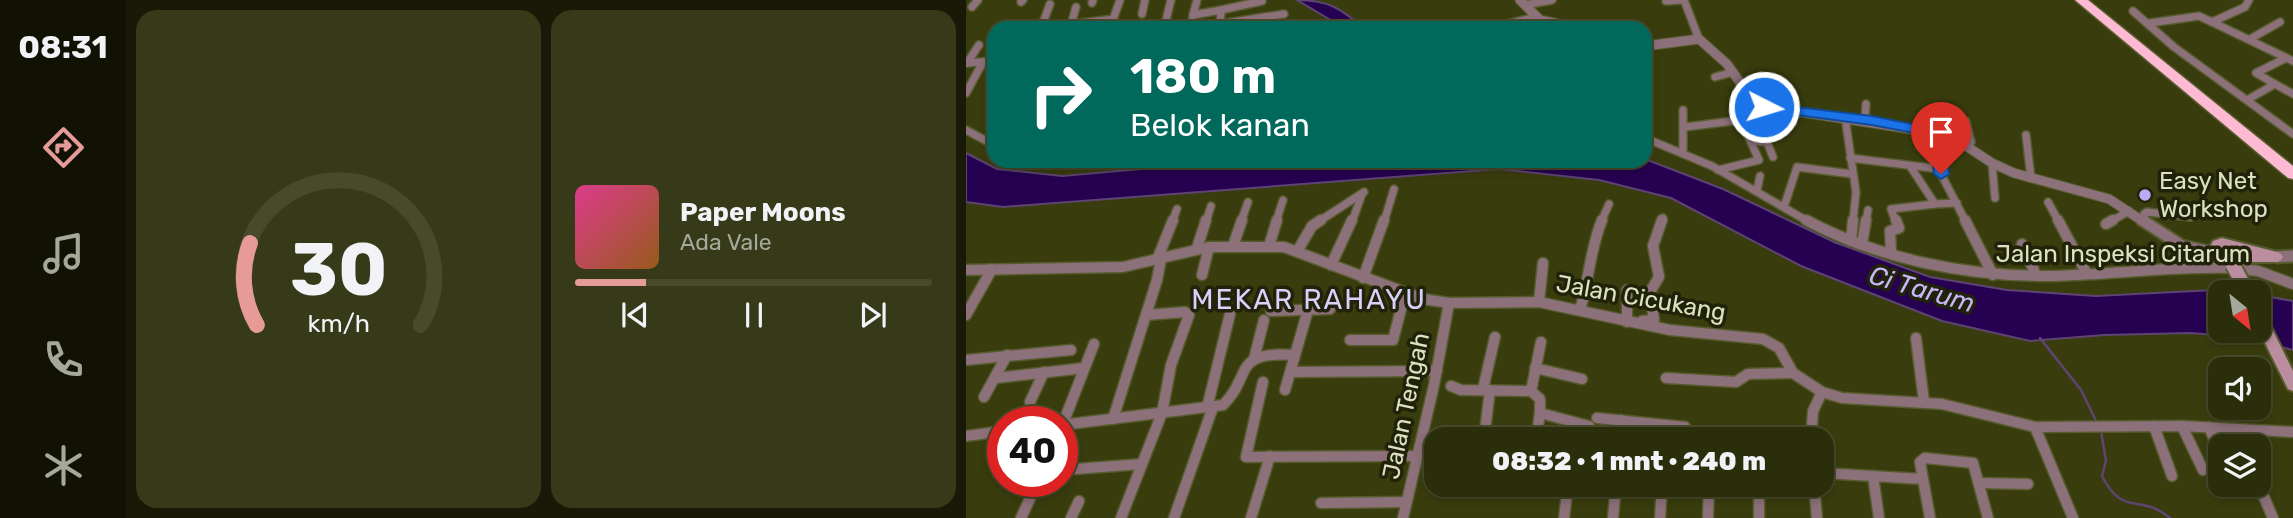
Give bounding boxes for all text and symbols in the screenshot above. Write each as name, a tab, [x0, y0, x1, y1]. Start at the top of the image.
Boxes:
text: 08:31	[18, 28, 108, 66]
text: 180 m	[1130, 47, 1276, 105]
icon: right	[1015, 49, 1106, 140]
position arrow	[1727, 70, 1801, 144]
pin	[1911, 102, 1971, 174]
text: Belok kanan	[1130, 106, 1310, 144]
icon: arrive	[1922, 113, 1960, 151]
icon: directions	[39, 123, 88, 172]
place label: Easy Net Workshop	[2159, 167, 2268, 223]
marker: Easy Net Workshop	[2137, 187, 2153, 203]
text: Paper Moons	[680, 197, 846, 228]
text: 30	[290, 227, 387, 313]
text: Ada Vale	[680, 228, 772, 256]
icon: music	[39, 229, 88, 278]
street label: Jalan Inspeksi Citarum	[1996, 240, 2250, 268]
water label: Ci Tarum	[1866, 260, 1978, 319]
street label: Jalan Cicukang	[1554, 269, 1728, 327]
north arrow	[2208, 280, 2272, 343]
map controls	[2208, 280, 2271, 497]
district label: MEKAR RAHAYU	[1191, 283, 1427, 316]
icon: previous	[616, 296, 654, 334]
icon: pause	[735, 296, 773, 334]
icon: next	[854, 296, 892, 334]
text: km/h	[307, 309, 370, 338]
street label: Jalan Tengah	[1377, 330, 1435, 482]
icon: phone	[39, 335, 88, 384]
button: sound	[2208, 357, 2271, 420]
speed limit sign: 40	[987, 406, 1078, 497]
button: layers	[2208, 434, 2271, 497]
icon: climate	[39, 441, 88, 490]
text: 08:32 · 1 mnt · 240 m	[1492, 446, 1766, 477]

